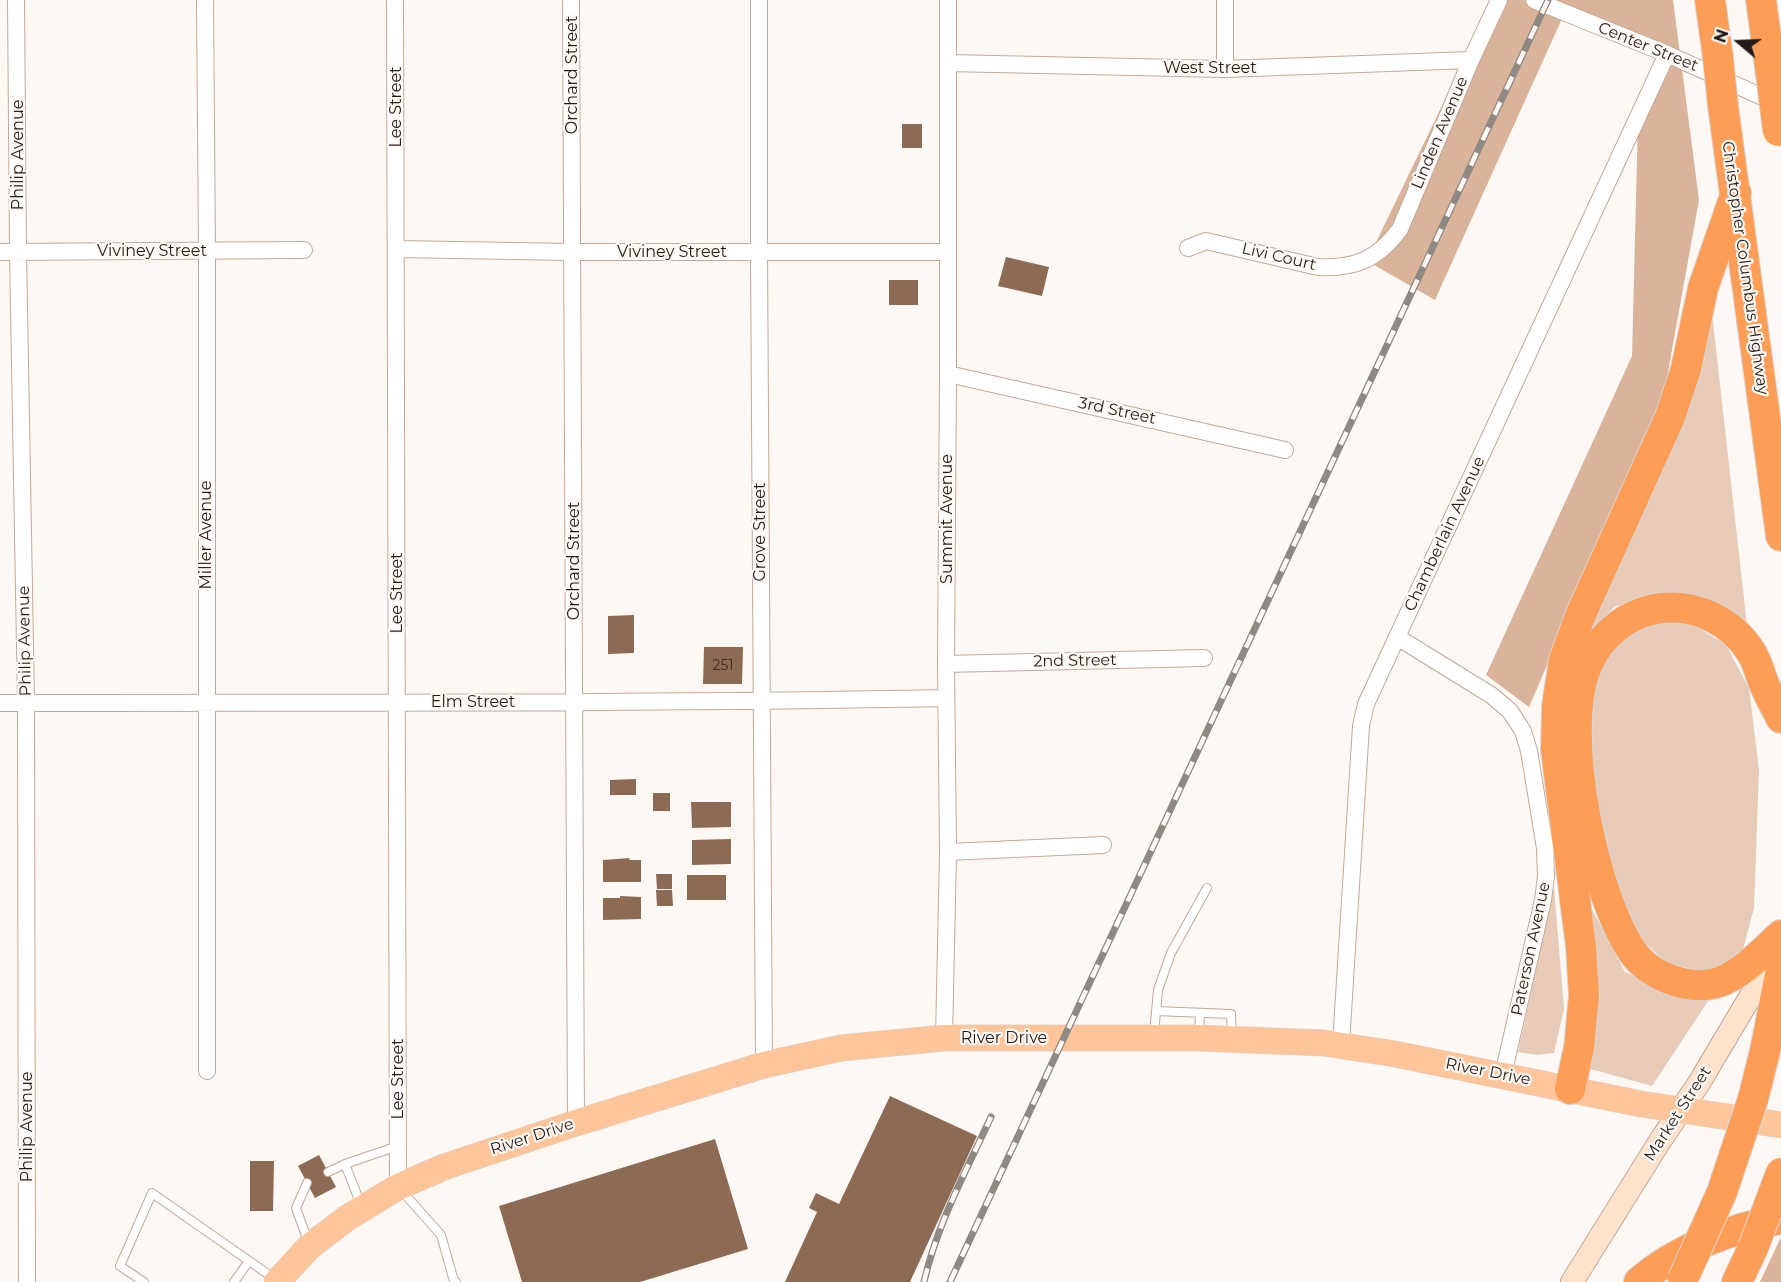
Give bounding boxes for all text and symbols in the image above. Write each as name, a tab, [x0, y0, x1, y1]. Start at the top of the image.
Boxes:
north arrow	[1709, 12, 1769, 72]
street label: Orchard Street	[562, 16, 582, 134]
street label: Center Street	[1595, 18, 1701, 76]
text: N	[1710, 27, 1733, 45]
street label: West Street	[1163, 58, 1257, 78]
street label: Lee Street	[386, 66, 406, 148]
street label: Linden Avenue	[1408, 74, 1472, 192]
street label: Philip Avenue	[8, 100, 28, 210]
street label: Christopher Columbus Highway	[1718, 140, 1772, 396]
street label: Livi Court	[1240, 239, 1318, 275]
street label: Viviney Street	[97, 241, 207, 261]
street label: Viviney Street	[617, 242, 727, 262]
street label: 3rd Street	[1077, 393, 1157, 429]
street label: Chamberlain Avenue	[1401, 453, 1489, 615]
street label: Summit Avenue	[937, 454, 957, 584]
street label: Miller Avenue	[196, 481, 216, 589]
street label: Grove Street	[750, 482, 770, 582]
street label: Orchard Street	[564, 502, 584, 620]
street label: Lee Street	[387, 552, 407, 634]
street label: Philip Avenue	[14, 586, 36, 696]
street label: 2nd Street	[1033, 651, 1117, 671]
house number: 251	[713, 658, 733, 674]
street label: Elm Street	[431, 692, 515, 712]
street label: Paterson Avenue	[1507, 880, 1555, 1018]
street label: River Drive	[961, 1028, 1047, 1048]
street label: Lee Street	[388, 1038, 408, 1120]
street label: River Drive	[1444, 1054, 1532, 1090]
street label: Market Street	[1640, 1063, 1716, 1165]
street label: Philip Avenue	[17, 1072, 37, 1182]
street label: River Drive	[488, 1115, 576, 1159]

